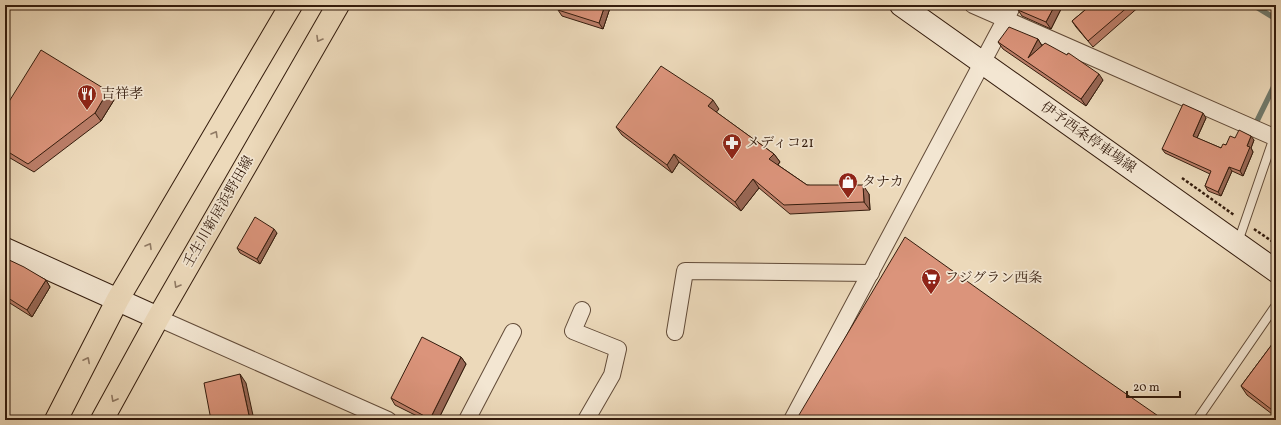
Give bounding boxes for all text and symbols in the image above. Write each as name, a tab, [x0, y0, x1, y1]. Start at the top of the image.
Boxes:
one-way arrow	[316, 35, 323, 42]
restaurant icon: 吉祥孝	[76, 83, 98, 111]
place label: 吉祥孝	[101, 85, 143, 104]
street label: 伊予西条停車場線	[1037, 98, 1139, 178]
one-way arrow	[210, 131, 217, 138]
pharmacy icon: メディコ21	[721, 132, 743, 160]
place label: メディコ21	[746, 134, 814, 153]
street label: 壬生川新居浜野田線	[179, 153, 259, 271]
shop icon: タナカ	[837, 171, 859, 199]
place label: タナカ	[862, 173, 904, 192]
one-way arrow	[145, 243, 152, 250]
supermarket icon: フジグラン西条	[920, 267, 942, 295]
place label: フジグラン西条	[945, 269, 1042, 288]
one-way arrow	[174, 281, 182, 288]
one-way arrow	[82, 357, 89, 365]
scale bar	[1127, 373, 1180, 399]
text: 20 m	[1133, 380, 1160, 396]
one-way arrow	[111, 394, 118, 402]

